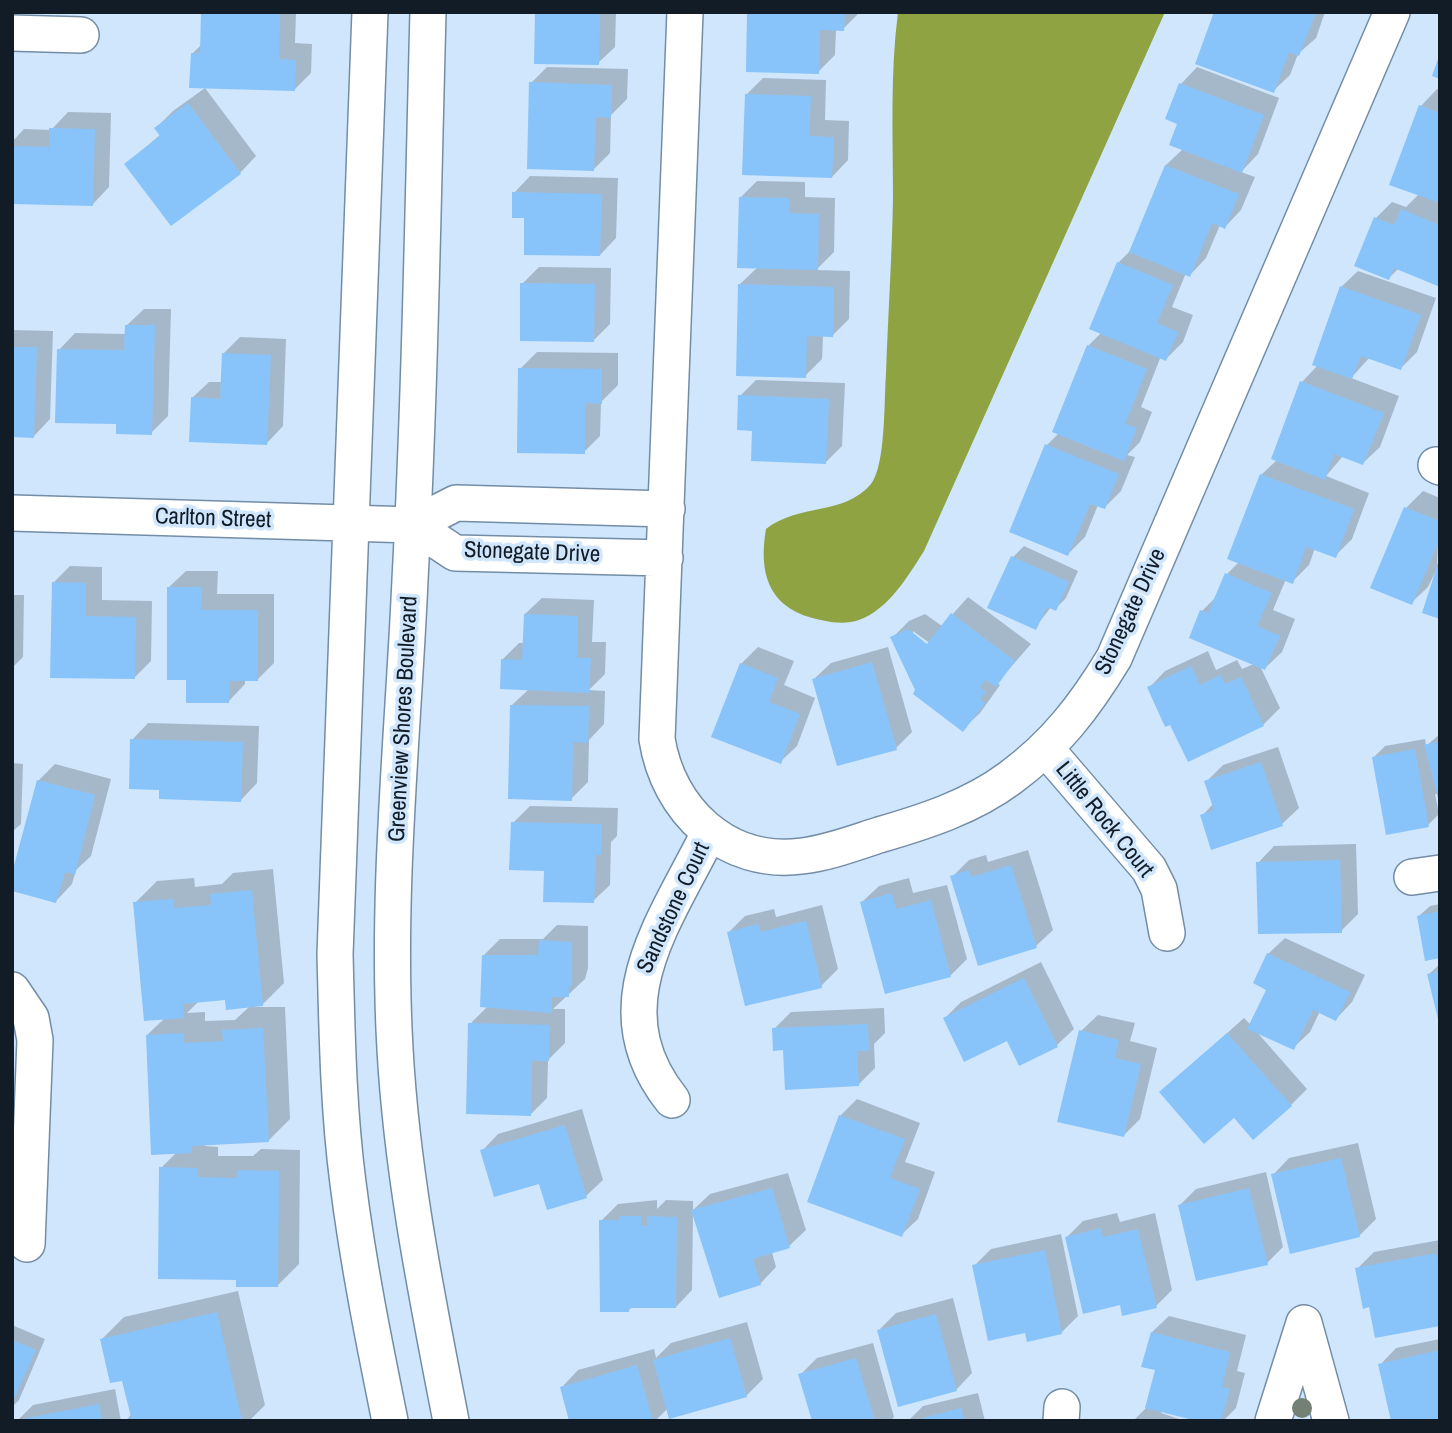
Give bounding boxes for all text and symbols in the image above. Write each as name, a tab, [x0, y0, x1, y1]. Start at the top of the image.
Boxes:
street label: Carlton Street	[154, 503, 272, 535]
street label: Stonegate Drive	[463, 537, 601, 569]
street label: Stonegate Drive	[1090, 544, 1172, 680]
street label: Greenview Shores Boulevard	[384, 595, 424, 843]
street label: Little Rock Court	[1049, 757, 1159, 883]
street label: Sandstone Court	[632, 838, 716, 978]

